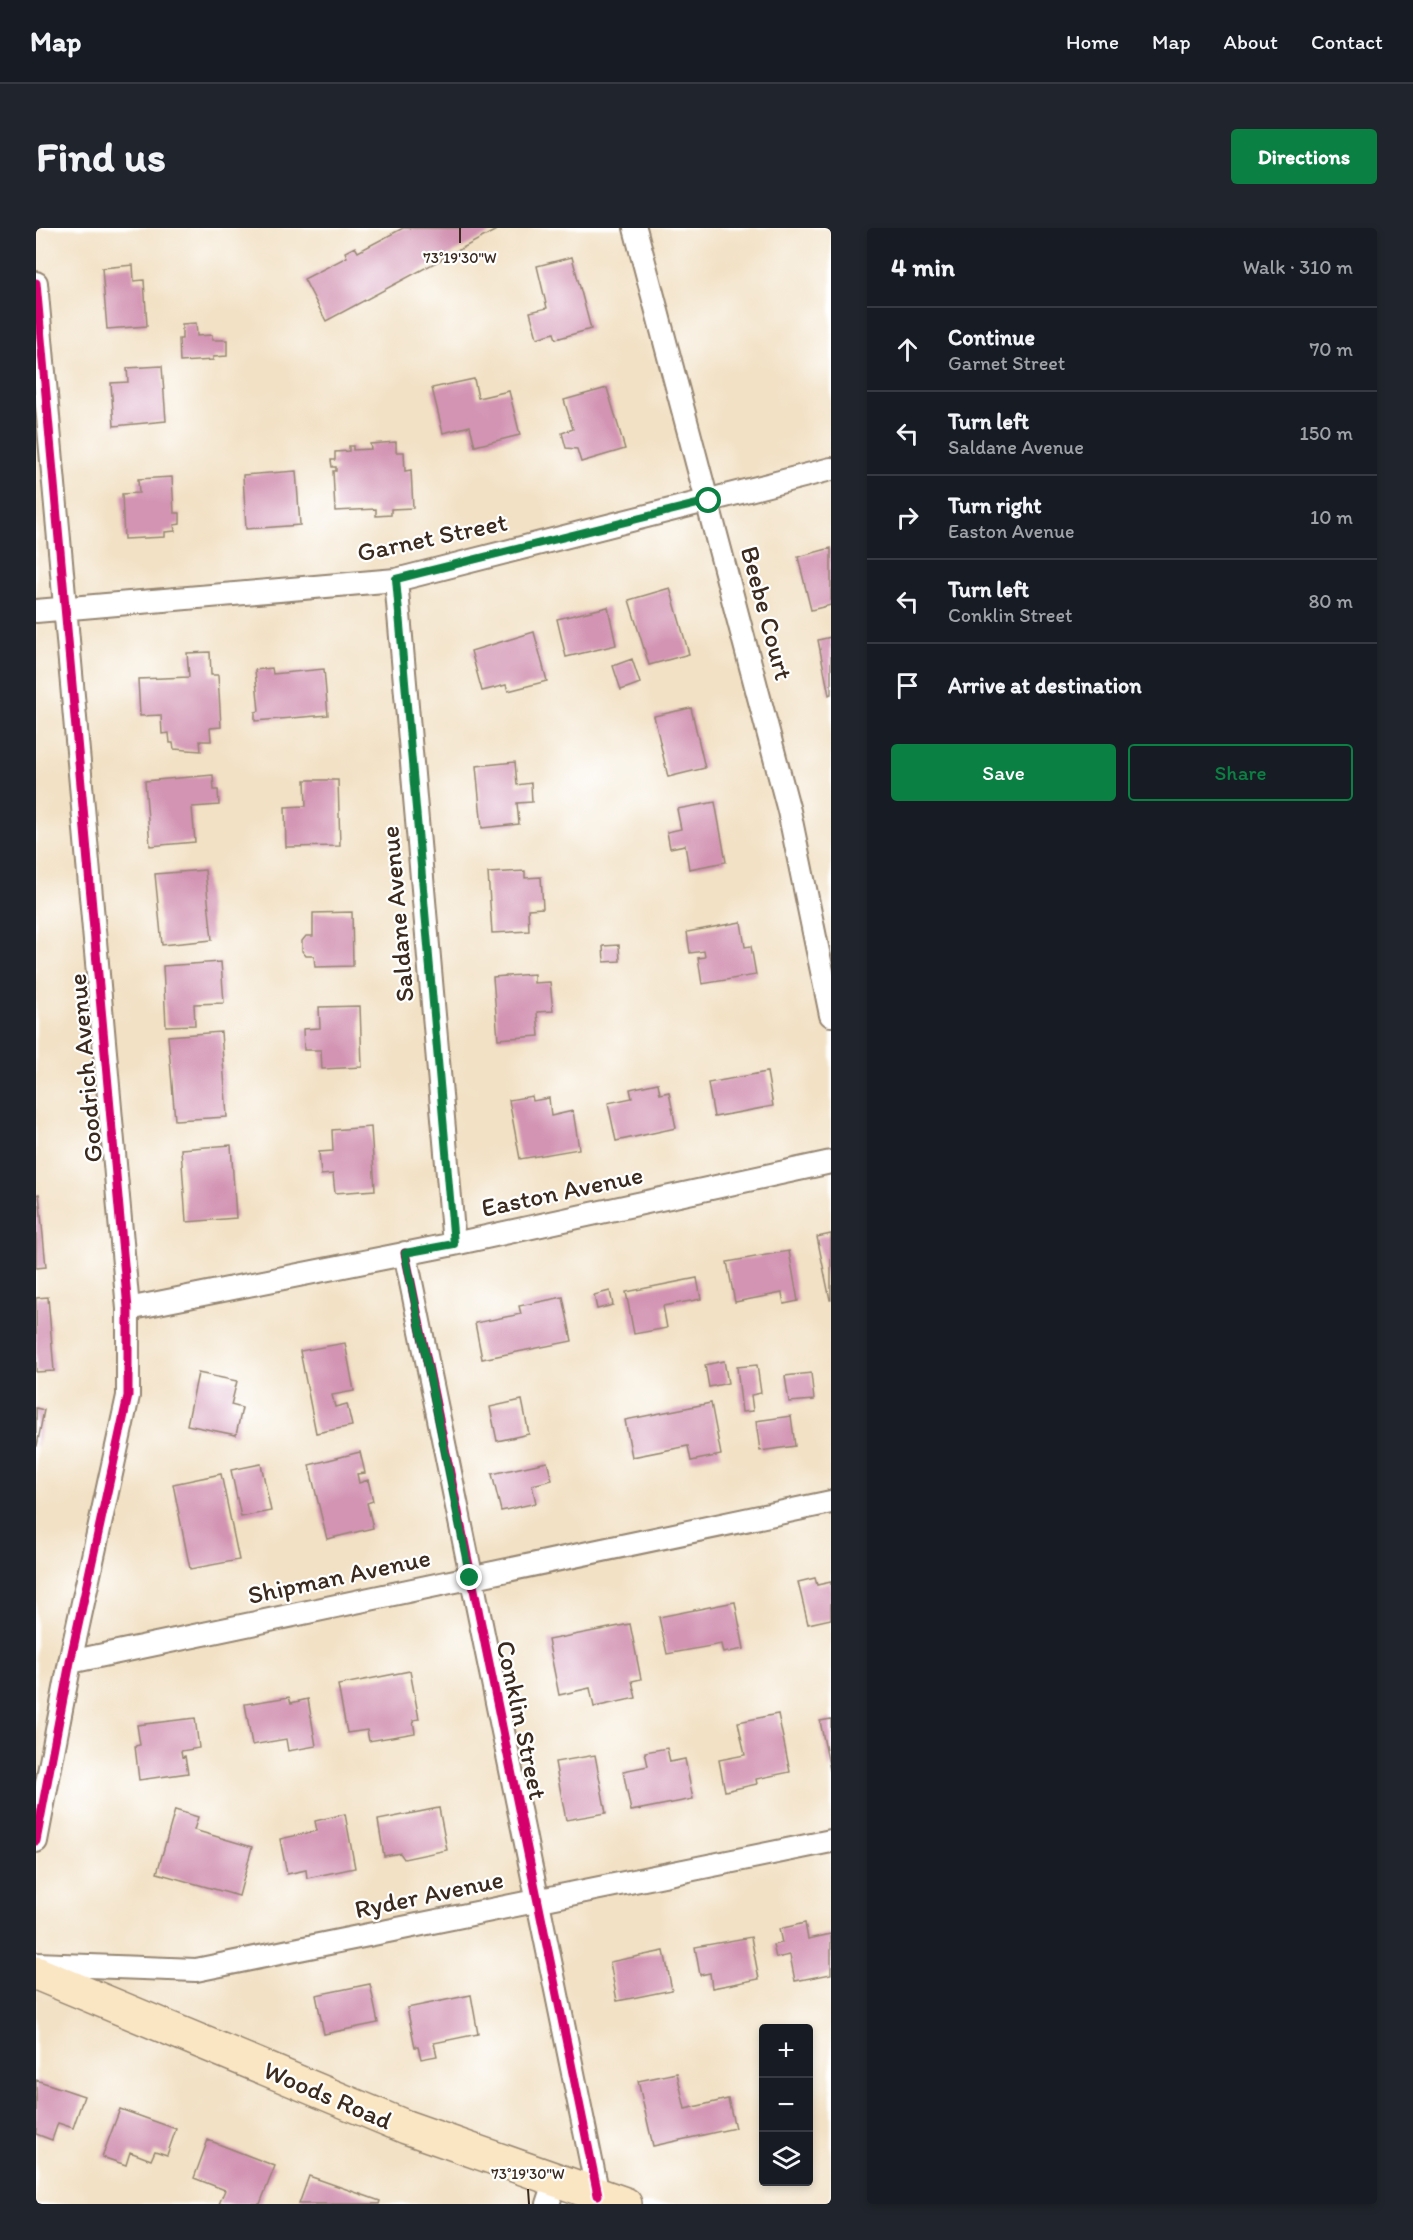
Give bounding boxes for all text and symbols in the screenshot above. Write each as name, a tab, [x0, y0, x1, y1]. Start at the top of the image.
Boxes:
text: Map	[30, 24, 81, 58]
text: Home	[1066, 29, 1119, 54]
text: Map	[1152, 29, 1191, 54]
text: About	[1224, 29, 1278, 54]
text: Contact	[1311, 29, 1383, 54]
button: Directions	[1231, 129, 1377, 184]
text: Find us	[36, 131, 166, 182]
text: 73°19'30"W	[423, 249, 497, 267]
text: 4 min	[891, 251, 955, 283]
text: Walk · 310 m	[1243, 255, 1353, 279]
text: Continue	[948, 324, 1035, 351]
icon: ahead	[891, 333, 924, 366]
text: 70 m	[1309, 337, 1353, 361]
text: Garnet Street	[948, 351, 1065, 375]
text: Turn left	[948, 408, 1029, 435]
icon: left	[891, 417, 924, 450]
text: 150 m	[1300, 421, 1353, 445]
text: Saldane Avenue	[948, 435, 1084, 459]
route start	[695, 487, 721, 513]
text: Turn right	[948, 492, 1042, 519]
icon: right	[891, 501, 924, 534]
street label: Garnet Street	[354, 505, 510, 569]
text: 10 m	[1310, 505, 1353, 529]
text: Easton Avenue	[948, 519, 1074, 543]
street label: Beebe Court	[734, 543, 800, 684]
text: Turn left	[948, 576, 1029, 603]
icon: left	[891, 585, 924, 618]
text: 80 m	[1308, 589, 1353, 613]
text: Conklin Street	[948, 603, 1073, 627]
icon: arrive	[891, 669, 924, 702]
text: Arrive at destination	[948, 672, 1142, 699]
button: Save	[891, 744, 1116, 801]
button: Share	[1128, 744, 1353, 801]
street label: Saldane Avenue	[373, 825, 421, 1003]
street label: Goodrich Avenue	[61, 972, 109, 1164]
street label: Easton Avenue	[478, 1158, 646, 1224]
street label: Shipman Avenue	[245, 1541, 433, 1611]
route end	[456, 1564, 482, 1590]
street label: Conklin Street	[490, 1637, 555, 1803]
street label: Ryder Avenue	[352, 1863, 506, 1925]
map controls	[759, 2024, 813, 2186]
button: +	[759, 2024, 813, 2078]
street label: Woods Road	[259, 2054, 397, 2136]
button: −	[759, 2078, 813, 2132]
button: layers	[759, 2132, 813, 2186]
text: 73°19'30"W	[491, 2165, 565, 2183]

